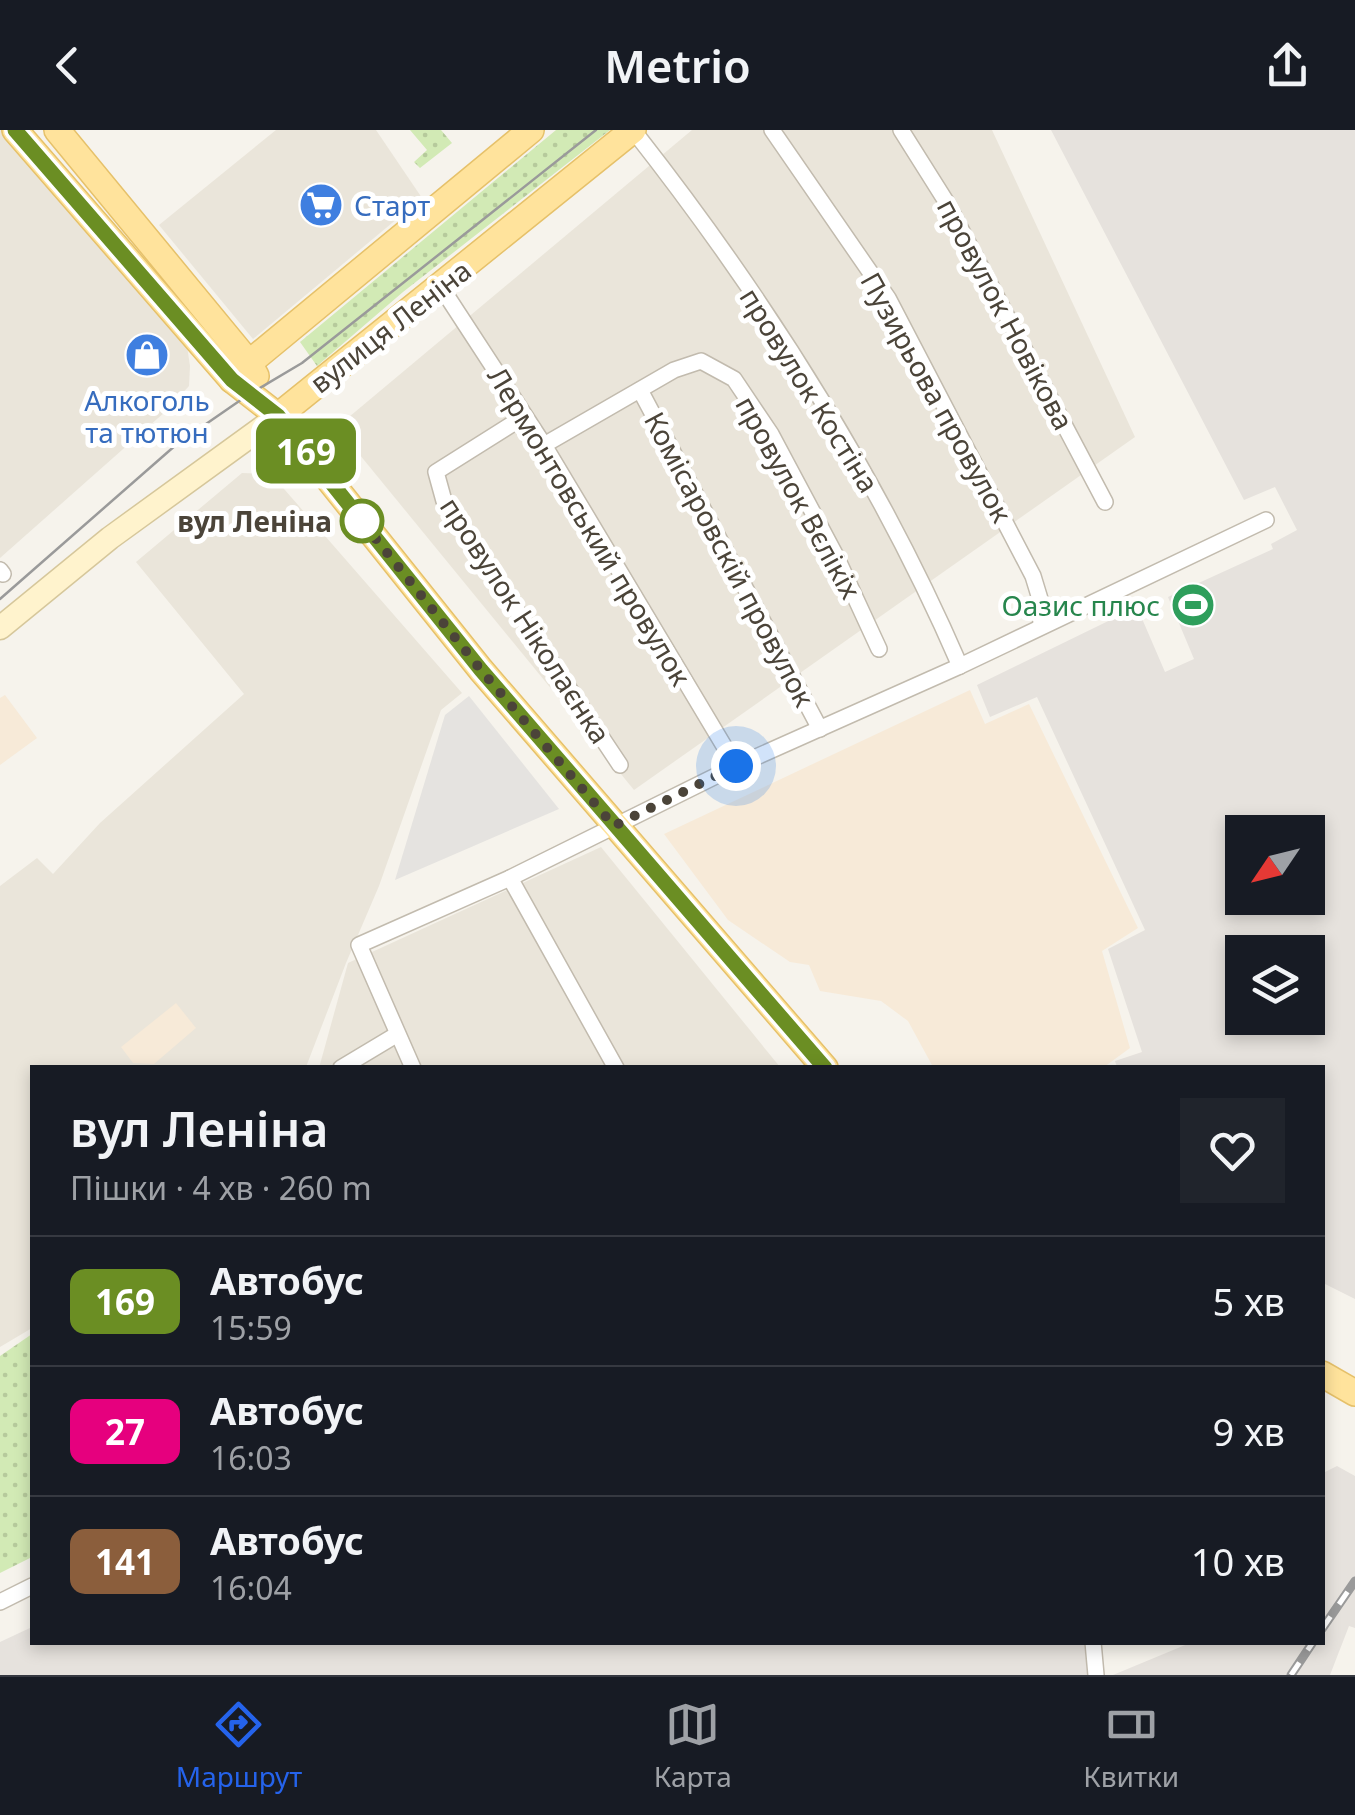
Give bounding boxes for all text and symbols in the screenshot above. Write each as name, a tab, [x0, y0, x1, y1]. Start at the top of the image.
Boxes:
text: Metrio	[604, 35, 751, 96]
icon: back	[40, 38, 95, 93]
icon: share	[1260, 38, 1315, 93]
supermarket icon: Старт	[298, 182, 344, 228]
place label: Старт	[354, 186, 430, 224]
street label: провулок Новікова	[929, 192, 1083, 436]
street label: вулиця Леніна	[302, 251, 478, 401]
street label: Пузирьова провулок	[852, 265, 1022, 529]
street label: провулок Костіна	[732, 280, 888, 500]
shop icon: Алкоголь та тютюн	[124, 332, 170, 378]
street label: Лермонтовський провулок	[480, 360, 700, 693]
place label: Алкоголь та тютюн	[84, 381, 210, 451]
street label: провулок Вєлікіх	[728, 389, 871, 606]
street label: Комісаровскій провулок	[636, 405, 824, 713]
line badge: 169	[248, 418, 364, 484]
text: 169	[276, 428, 336, 475]
street label: провулок Ніколаєнка	[432, 490, 620, 750]
marker: вул Леніна	[341, 500, 383, 542]
place label: вул Леніна	[177, 502, 332, 540]
sports icon: Оазис плюс	[1170, 582, 1216, 628]
place label: Оазис плюс	[1001, 586, 1160, 624]
your location	[711, 741, 761, 791]
north arrow	[1225, 815, 1325, 915]
map controls	[1225, 815, 1325, 1035]
button: layers	[1225, 935, 1325, 1035]
text: вул Леніна	[70, 1096, 328, 1161]
button: heart	[1180, 1098, 1285, 1203]
text: Пішки · 4 хв · 260 m	[70, 1166, 372, 1209]
text: Автобус	[210, 1254, 364, 1306]
text: 5 хв	[1213, 1275, 1285, 1327]
text: 169	[95, 1278, 155, 1325]
text: 15:59	[210, 1306, 292, 1349]
text: Автобус	[210, 1384, 364, 1436]
text: 9 хв	[1213, 1405, 1285, 1457]
text: 27	[105, 1408, 145, 1455]
text: 16:03	[210, 1436, 292, 1479]
text: Автобус	[210, 1514, 364, 1566]
text: 10 хв	[1191, 1535, 1285, 1587]
text: 141	[95, 1538, 155, 1585]
text: 16:04	[210, 1566, 292, 1609]
tab: Маршрут	[176, 1697, 302, 1795]
tab: Карта	[654, 1697, 732, 1795]
tab: Квитки	[1083, 1697, 1179, 1795]

